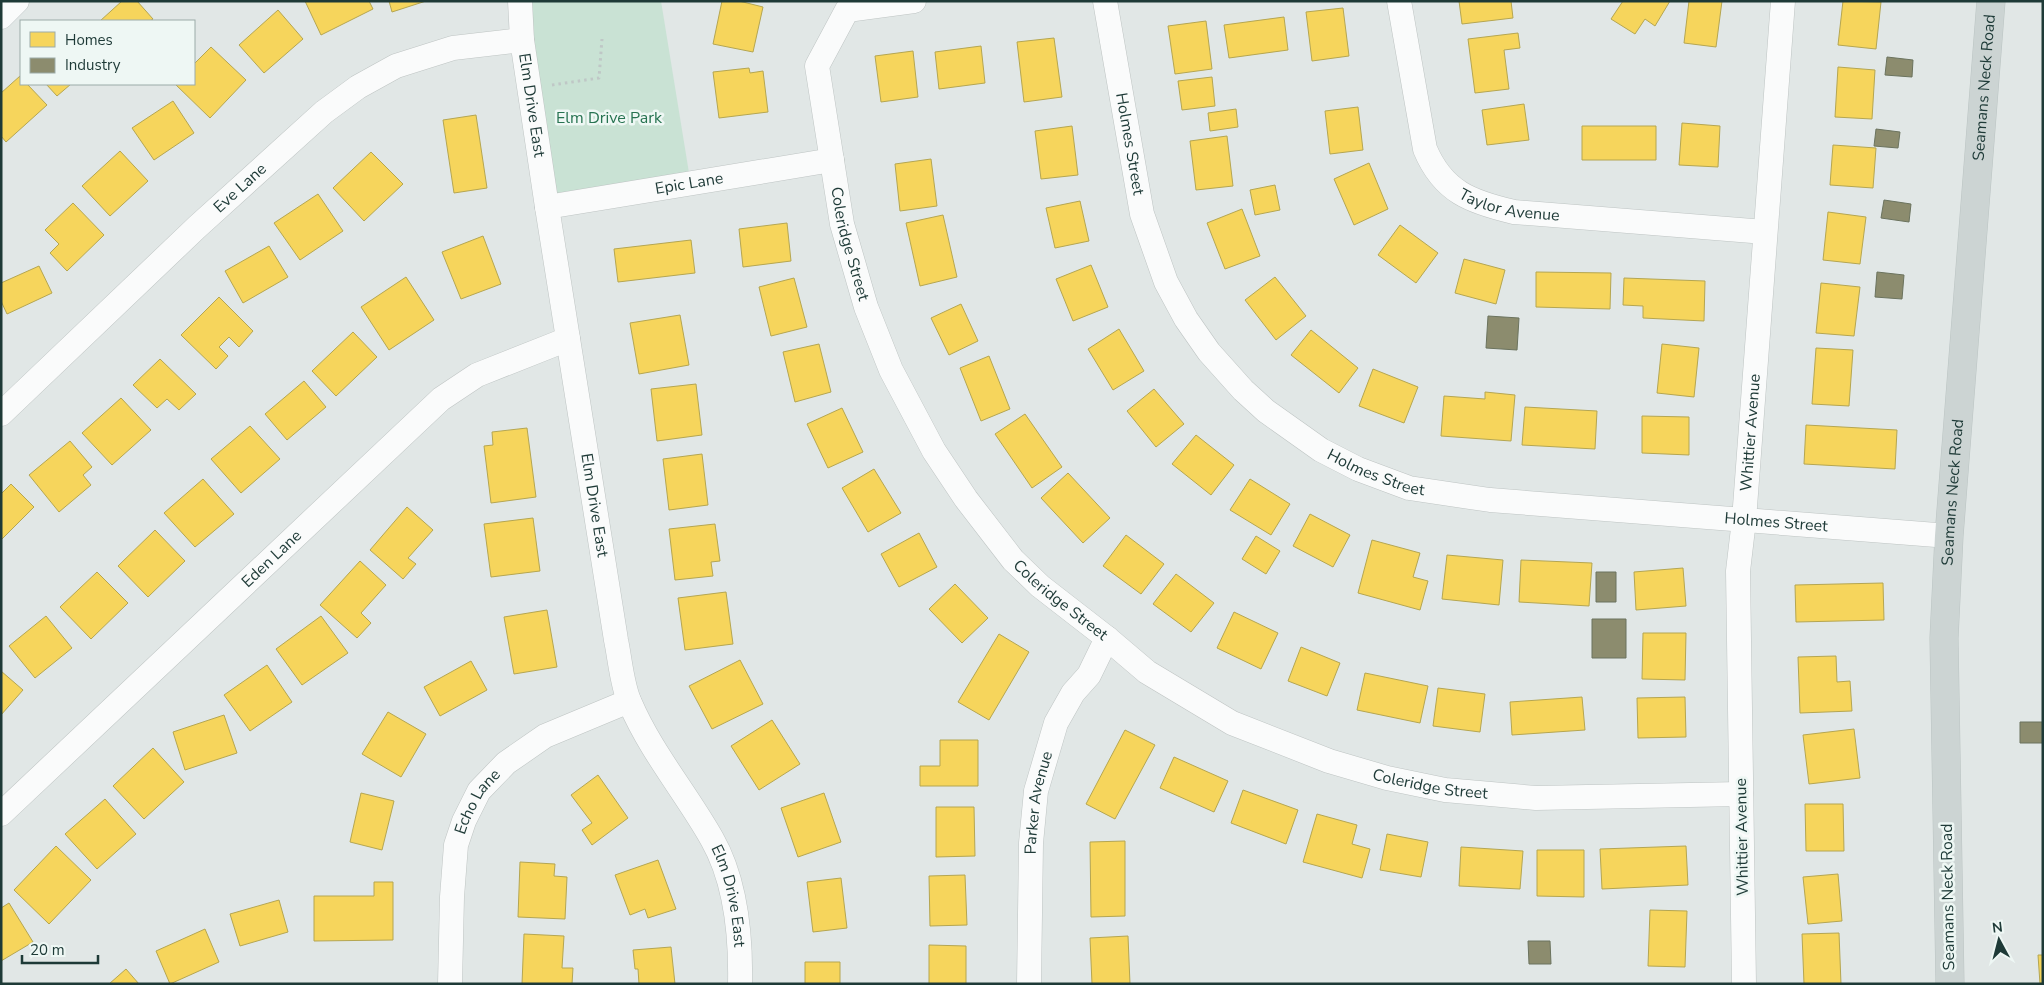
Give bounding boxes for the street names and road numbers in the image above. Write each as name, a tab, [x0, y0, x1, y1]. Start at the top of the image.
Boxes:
street label: Seamans Neck Road	[1967, 13, 2001, 162]
street label: Elm Drive East	[513, 52, 550, 159]
street label: Holmes Street	[1110, 91, 1150, 197]
street label: Eve Lane	[209, 158, 271, 218]
street label: Epic Lane	[653, 167, 725, 200]
street label: Taylor Avenue	[1455, 183, 1560, 227]
street label: Coleridge Street	[825, 185, 875, 304]
street label: Whittier Avenue	[1735, 373, 1766, 492]
street label: Seamans Neck Road	[1937, 418, 1969, 566]
street label: Holmes Street	[1323, 444, 1426, 501]
street label: Elm Drive East	[575, 452, 614, 559]
street label: Holmes Street	[1724, 507, 1829, 537]
street label: Eden Lane	[237, 525, 306, 593]
street label: Coleridge Street	[1008, 555, 1113, 646]
street label: Parker Avenue	[1020, 748, 1058, 854]
street label: Coleridge Street	[1370, 763, 1489, 805]
street label: Echo Lane	[449, 764, 506, 837]
street label: Whittier Avenue	[1730, 778, 1754, 896]
street label: Seamans Neck Road	[1936, 823, 1960, 971]
street label: Elm Drive East	[706, 841, 750, 948]

